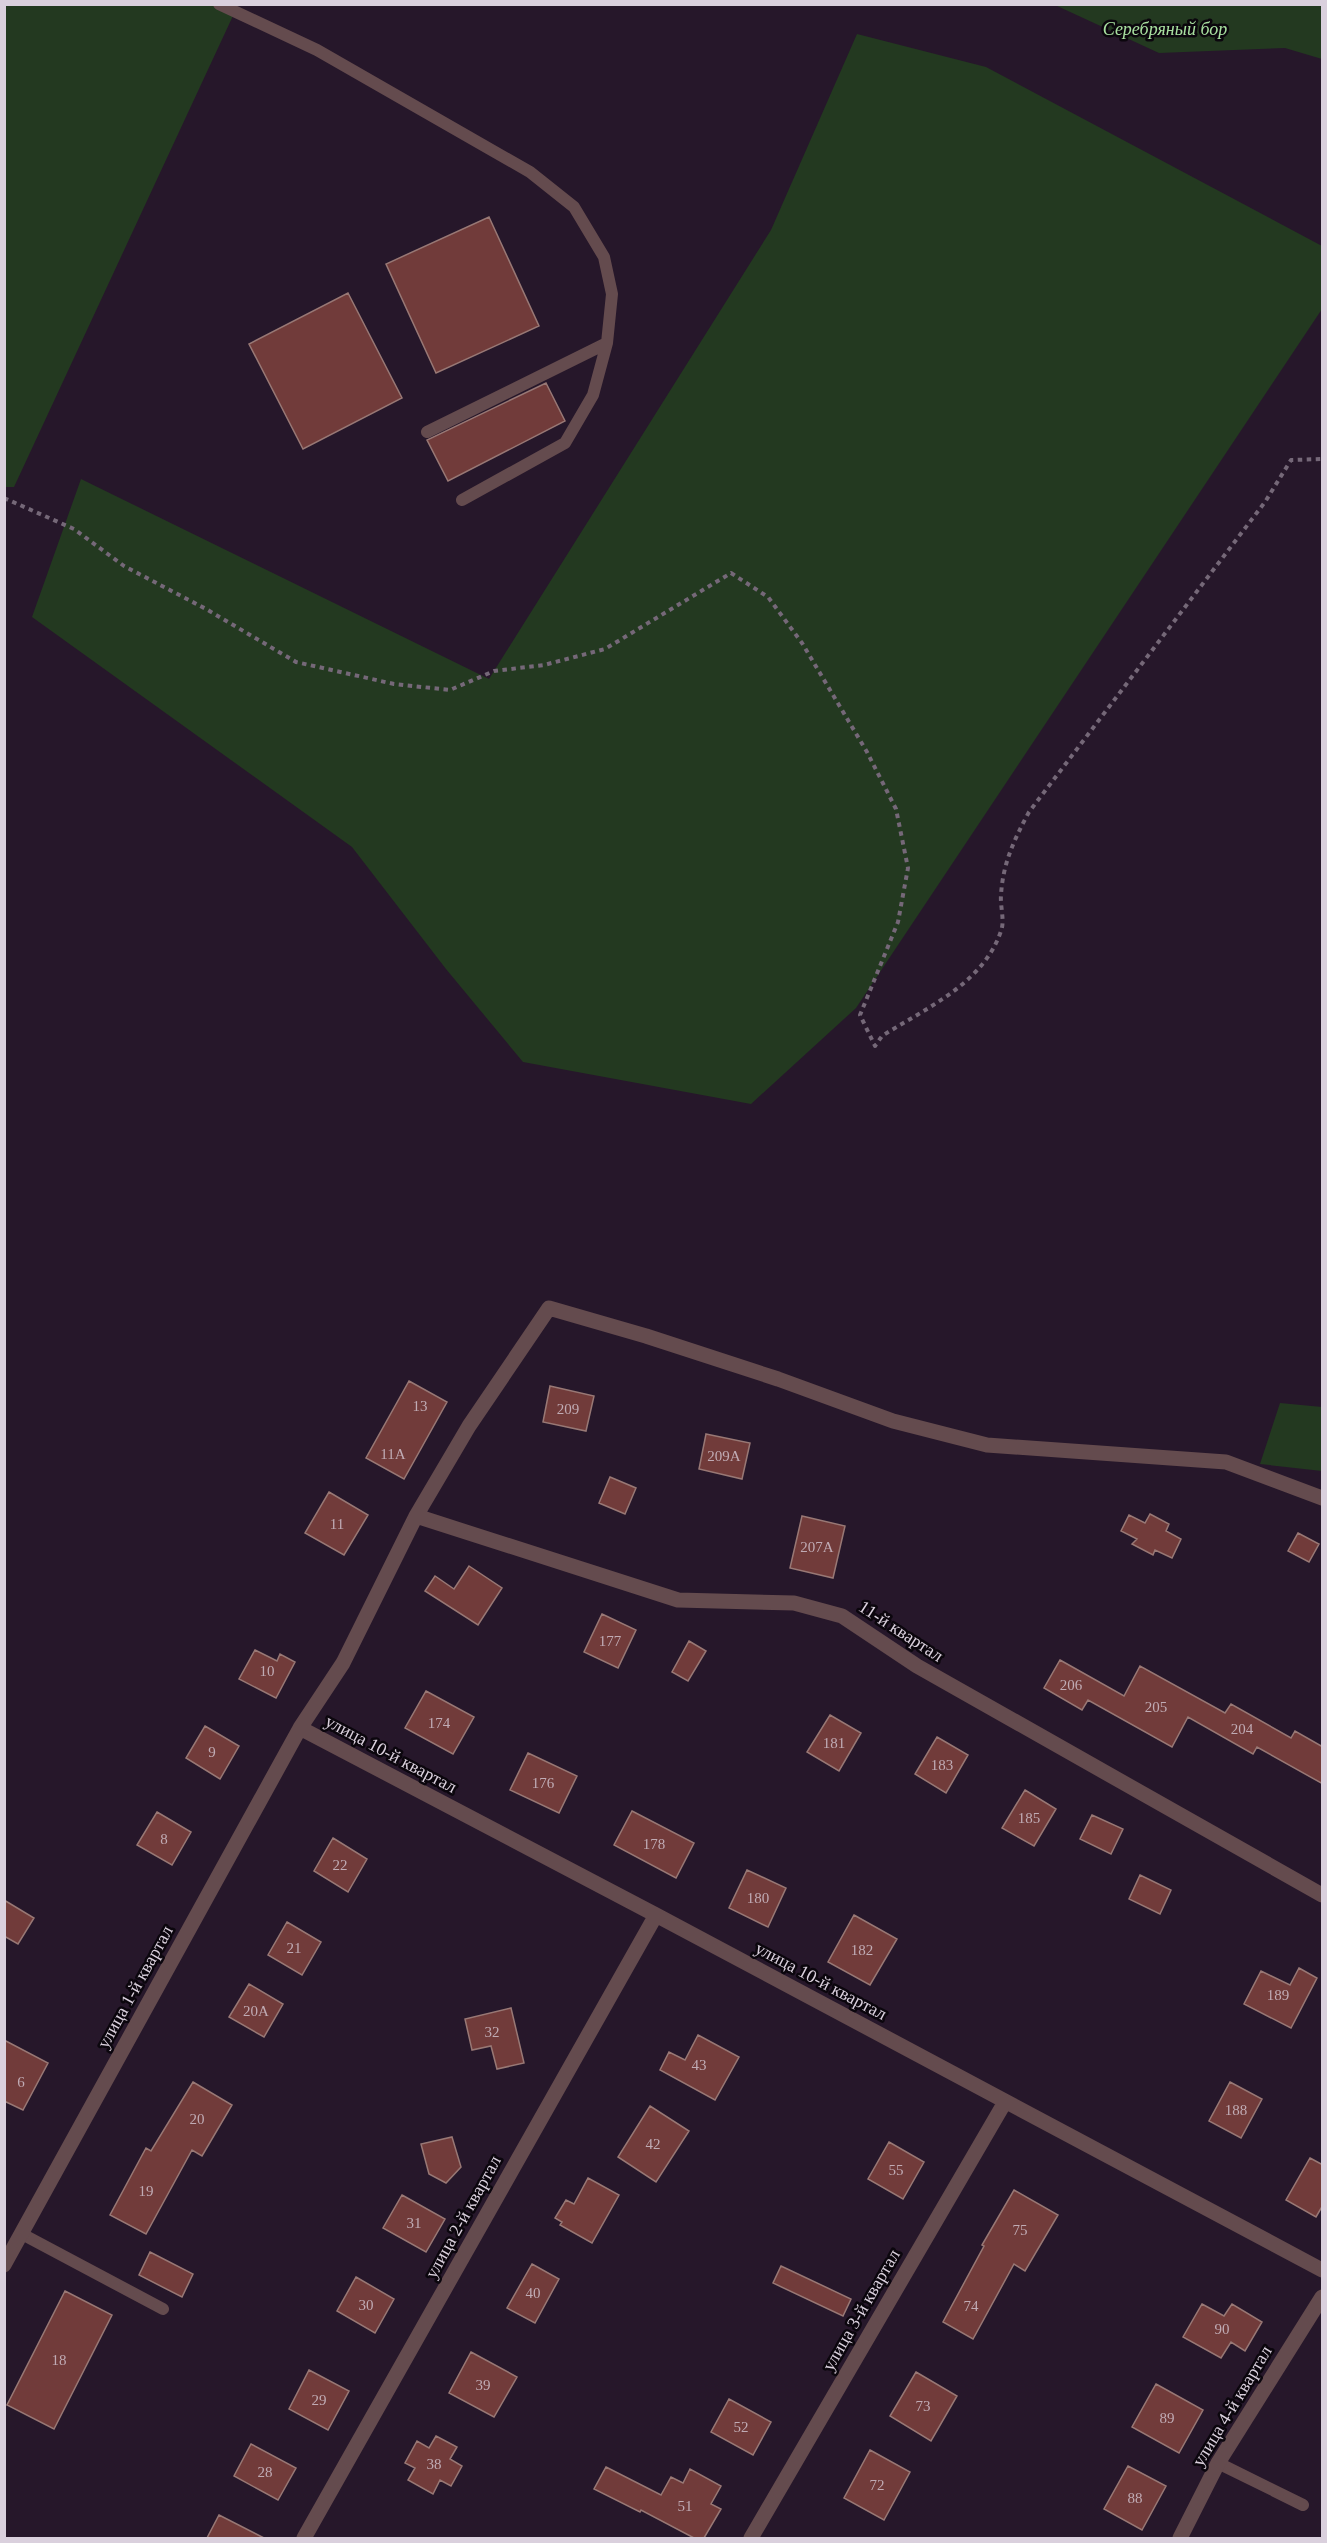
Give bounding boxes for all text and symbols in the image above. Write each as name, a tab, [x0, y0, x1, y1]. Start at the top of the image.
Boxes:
park label: Серебряный бор	[1103, 19, 1227, 39]
house number: 13	[413, 1398, 428, 1414]
house number: 209	[557, 1401, 579, 1417]
house number: 11А	[380, 1446, 406, 1462]
house number: 209А	[707, 1448, 741, 1464]
house number: 11	[330, 1516, 344, 1532]
house number: 207А	[800, 1539, 834, 1555]
street label: 11-й квартал	[855, 1596, 947, 1666]
house number: 177	[599, 1633, 622, 1649]
house number: 10	[260, 1663, 275, 1679]
house number: 206	[1060, 1677, 1083, 1693]
house number: 205	[1145, 1699, 1167, 1715]
street label: улица 10-й квартал	[322, 1711, 460, 1797]
house number: 174	[428, 1715, 451, 1731]
house number: 204	[1231, 1721, 1254, 1737]
house number: 181	[823, 1735, 845, 1751]
house number: 9	[208, 1744, 216, 1760]
house number: 183	[931, 1757, 953, 1773]
house number: 176	[532, 1775, 555, 1791]
house number: 185	[1018, 1810, 1040, 1826]
house number: 8	[160, 1831, 168, 1847]
house number: 178	[643, 1836, 665, 1852]
house number: 22	[333, 1857, 348, 1873]
house number: 180	[747, 1890, 769, 1906]
street label: улица 1-й квартал	[93, 1922, 177, 2052]
street label: улица 10-й квартал	[752, 1938, 890, 2024]
house number: 21	[287, 1940, 302, 1956]
house number: 182	[851, 1942, 873, 1958]
house number: 189	[1267, 1987, 1289, 2003]
house number: 20А	[243, 2003, 269, 2019]
house number: 32	[485, 2024, 500, 2040]
house number: 43	[692, 2057, 707, 2073]
house number: 6	[17, 2074, 25, 2090]
house number: 188	[1225, 2102, 1247, 2118]
house number: 20	[190, 2111, 205, 2127]
house number: 42	[646, 2136, 661, 2152]
street label: улица 2-й квартал	[421, 2152, 505, 2282]
house number: 55	[889, 2162, 904, 2178]
house number: 19	[139, 2183, 154, 2199]
house number: 31	[407, 2215, 422, 2231]
house number: 75	[1013, 2222, 1028, 2238]
street label: улица 3-й квартал	[818, 2246, 904, 2374]
house number: 40	[526, 2285, 541, 2301]
house number: 30	[359, 2297, 374, 2313]
house number: 74	[964, 2298, 979, 2314]
house number: 90	[1215, 2321, 1230, 2337]
street label: улица 4-й квартал	[1188, 2342, 1276, 2470]
house number: 18	[52, 2352, 67, 2368]
house number: 39	[476, 2377, 491, 2393]
house number: 29	[312, 2392, 327, 2408]
house number: 73	[916, 2398, 931, 2414]
house number: 89	[1160, 2410, 1175, 2426]
house number: 52	[734, 2419, 749, 2435]
house number: 38	[427, 2456, 442, 2472]
house number: 28	[258, 2464, 273, 2480]
house number: 72	[870, 2477, 885, 2493]
house number: 88	[1128, 2490, 1143, 2506]
house number: 51	[678, 2498, 693, 2514]

